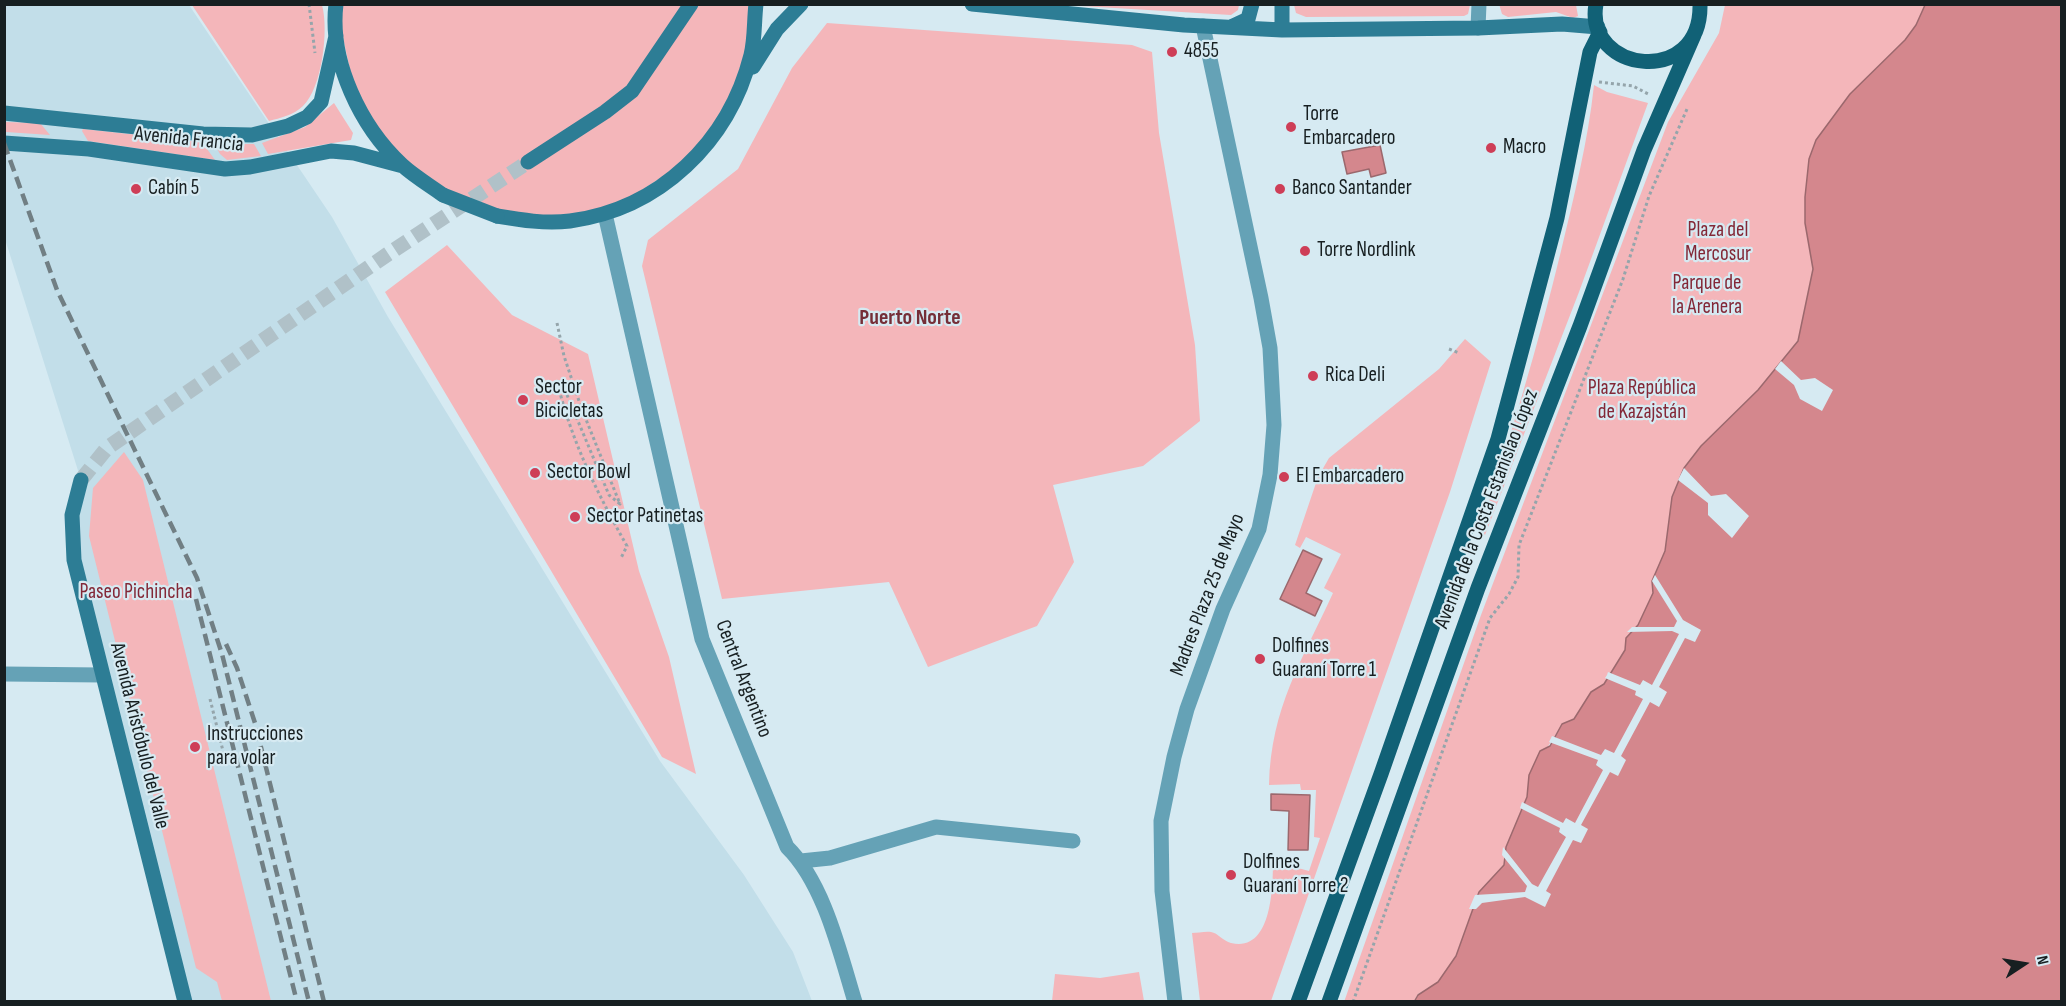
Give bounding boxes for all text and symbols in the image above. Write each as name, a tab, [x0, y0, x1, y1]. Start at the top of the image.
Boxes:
place label: 4855	[1184, 39, 1219, 65]
marker: 4855	[1165, 45, 1179, 59]
place label: Torre Embarcadero	[1303, 102, 1395, 152]
marker: Torre Embarcadero	[1284, 120, 1298, 134]
street label: Avenida Francia	[133, 122, 245, 158]
place label: Macro	[1503, 135, 1546, 161]
marker: Macro	[1484, 141, 1498, 155]
place label: Cabín 5	[148, 176, 199, 202]
place label: Banco Santander	[1292, 176, 1412, 202]
marker: Cabín 5	[129, 182, 143, 196]
marker: Banco Santander	[1273, 182, 1287, 196]
park label: Plaza del Mercosur	[1685, 218, 1751, 268]
place label: Torre Nordlink	[1317, 238, 1415, 264]
marker: Torre Nordlink	[1298, 244, 1312, 258]
park label: Parque de la Arenera	[1672, 271, 1742, 321]
district label: Puerto Norte	[859, 305, 961, 331]
place label: Rica Deli	[1325, 363, 1385, 389]
marker: Rica Deli	[1306, 369, 1320, 383]
place label: Sector Bicicletas	[535, 375, 603, 425]
park label: Plaza República de Kazajstán	[1588, 376, 1696, 426]
street label: Avenida de la Costa Estanislao López	[1430, 386, 1544, 632]
marker: Sector Bicicletas	[516, 393, 530, 407]
place label: Sector Bowl	[547, 460, 631, 486]
place label: El Embarcadero	[1296, 464, 1404, 490]
marker: Sector Bowl	[528, 466, 542, 480]
marker: El Embarcadero	[1277, 470, 1291, 484]
place label: Sector Patinetas	[587, 504, 703, 530]
marker: Sector Patinetas	[568, 510, 582, 524]
street label: Madres Plaza 25 de Mayo	[1165, 510, 1251, 680]
park label: Paseo Pichincha	[79, 580, 193, 606]
street label: Central Argentino	[709, 617, 777, 741]
place label: Dolfines Guaraní Torre 1	[1272, 634, 1376, 684]
street label: Avenida Aristóbulo del Valle	[104, 640, 174, 832]
marker: Dolfines Guaraní Torre 1	[1253, 652, 1267, 666]
place label: Instrucciones para volar	[207, 722, 303, 772]
marker: Instrucciones para volar	[188, 740, 202, 754]
place label: Dolfines Guaraní Torre 2	[1243, 850, 1348, 900]
marker: Dolfines Guaraní Torre 2	[1224, 868, 1238, 882]
north arrow	[1994, 934, 2054, 994]
text: N	[2032, 954, 2052, 966]

